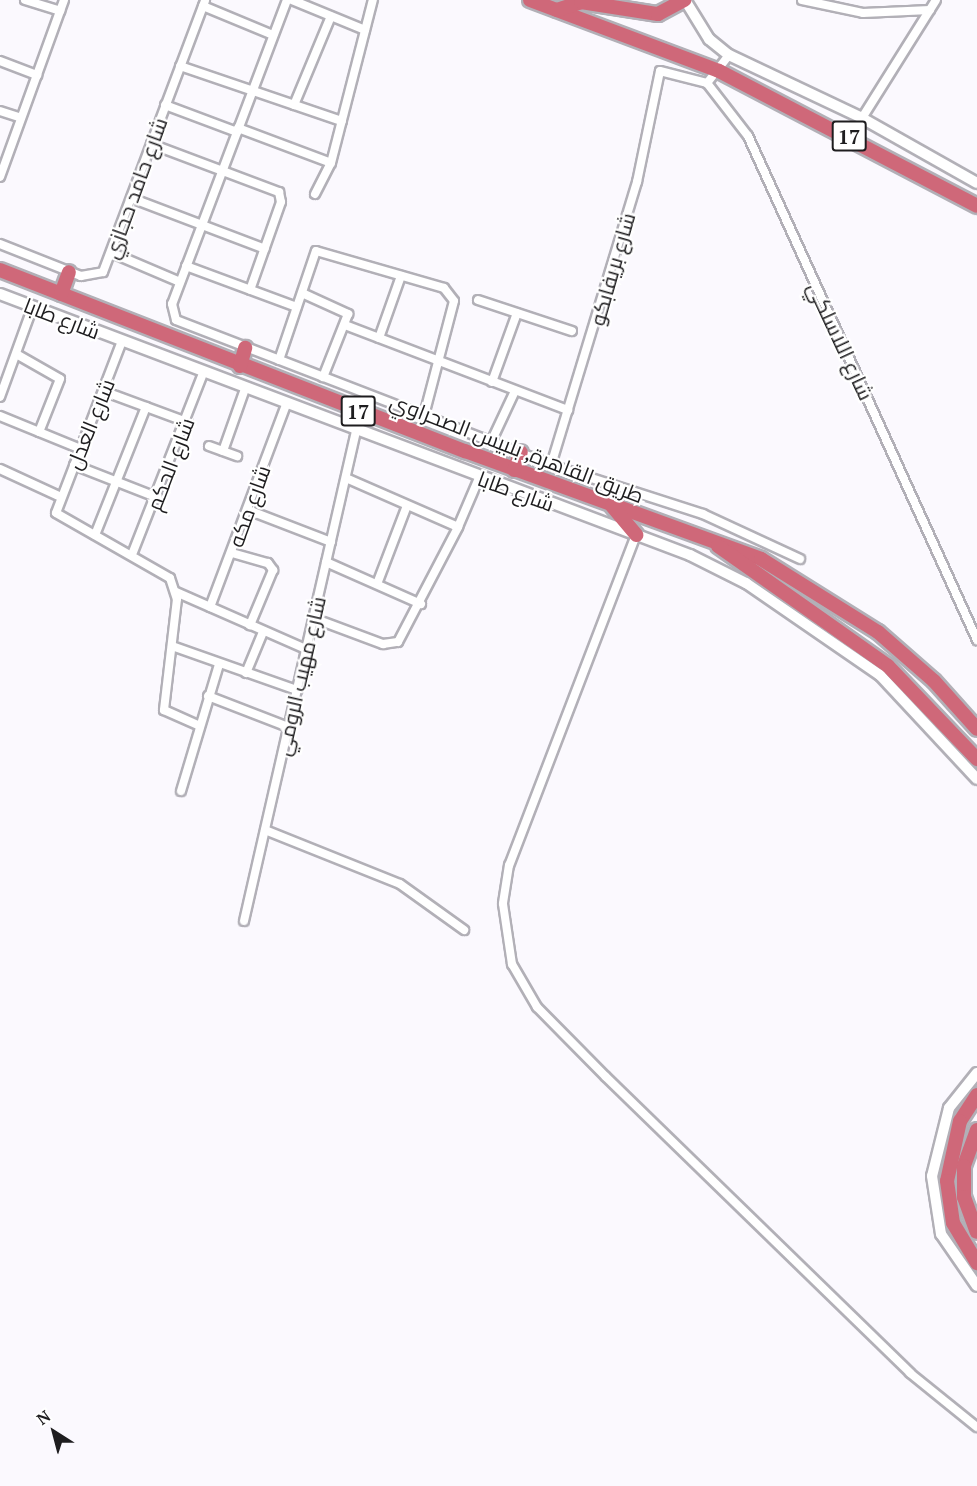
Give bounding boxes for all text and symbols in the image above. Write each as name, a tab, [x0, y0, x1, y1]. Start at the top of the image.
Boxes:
street label: شارع حامد حجازي	[98, 114, 172, 262]
road number: 17	[831, 119, 867, 153]
street label: شارع بريفابكو	[584, 210, 640, 328]
street label: شارع اللاسلكي	[803, 278, 879, 404]
street label: شارع طابا	[20, 292, 104, 344]
street label: شارع العدل	[60, 375, 120, 473]
street label: طريق القاهرة, بلبيس الصحراوي	[386, 388, 648, 508]
road number: 17	[340, 394, 376, 428]
street label: شارع الحكم	[141, 414, 199, 514]
street label: شارع مكه	[223, 462, 275, 550]
street label: شارع طابا	[474, 466, 558, 516]
street label: شارع مهيب الرومي	[269, 594, 331, 758]
north arrow	[24, 1402, 84, 1462]
text: N	[32, 1405, 55, 1430]

